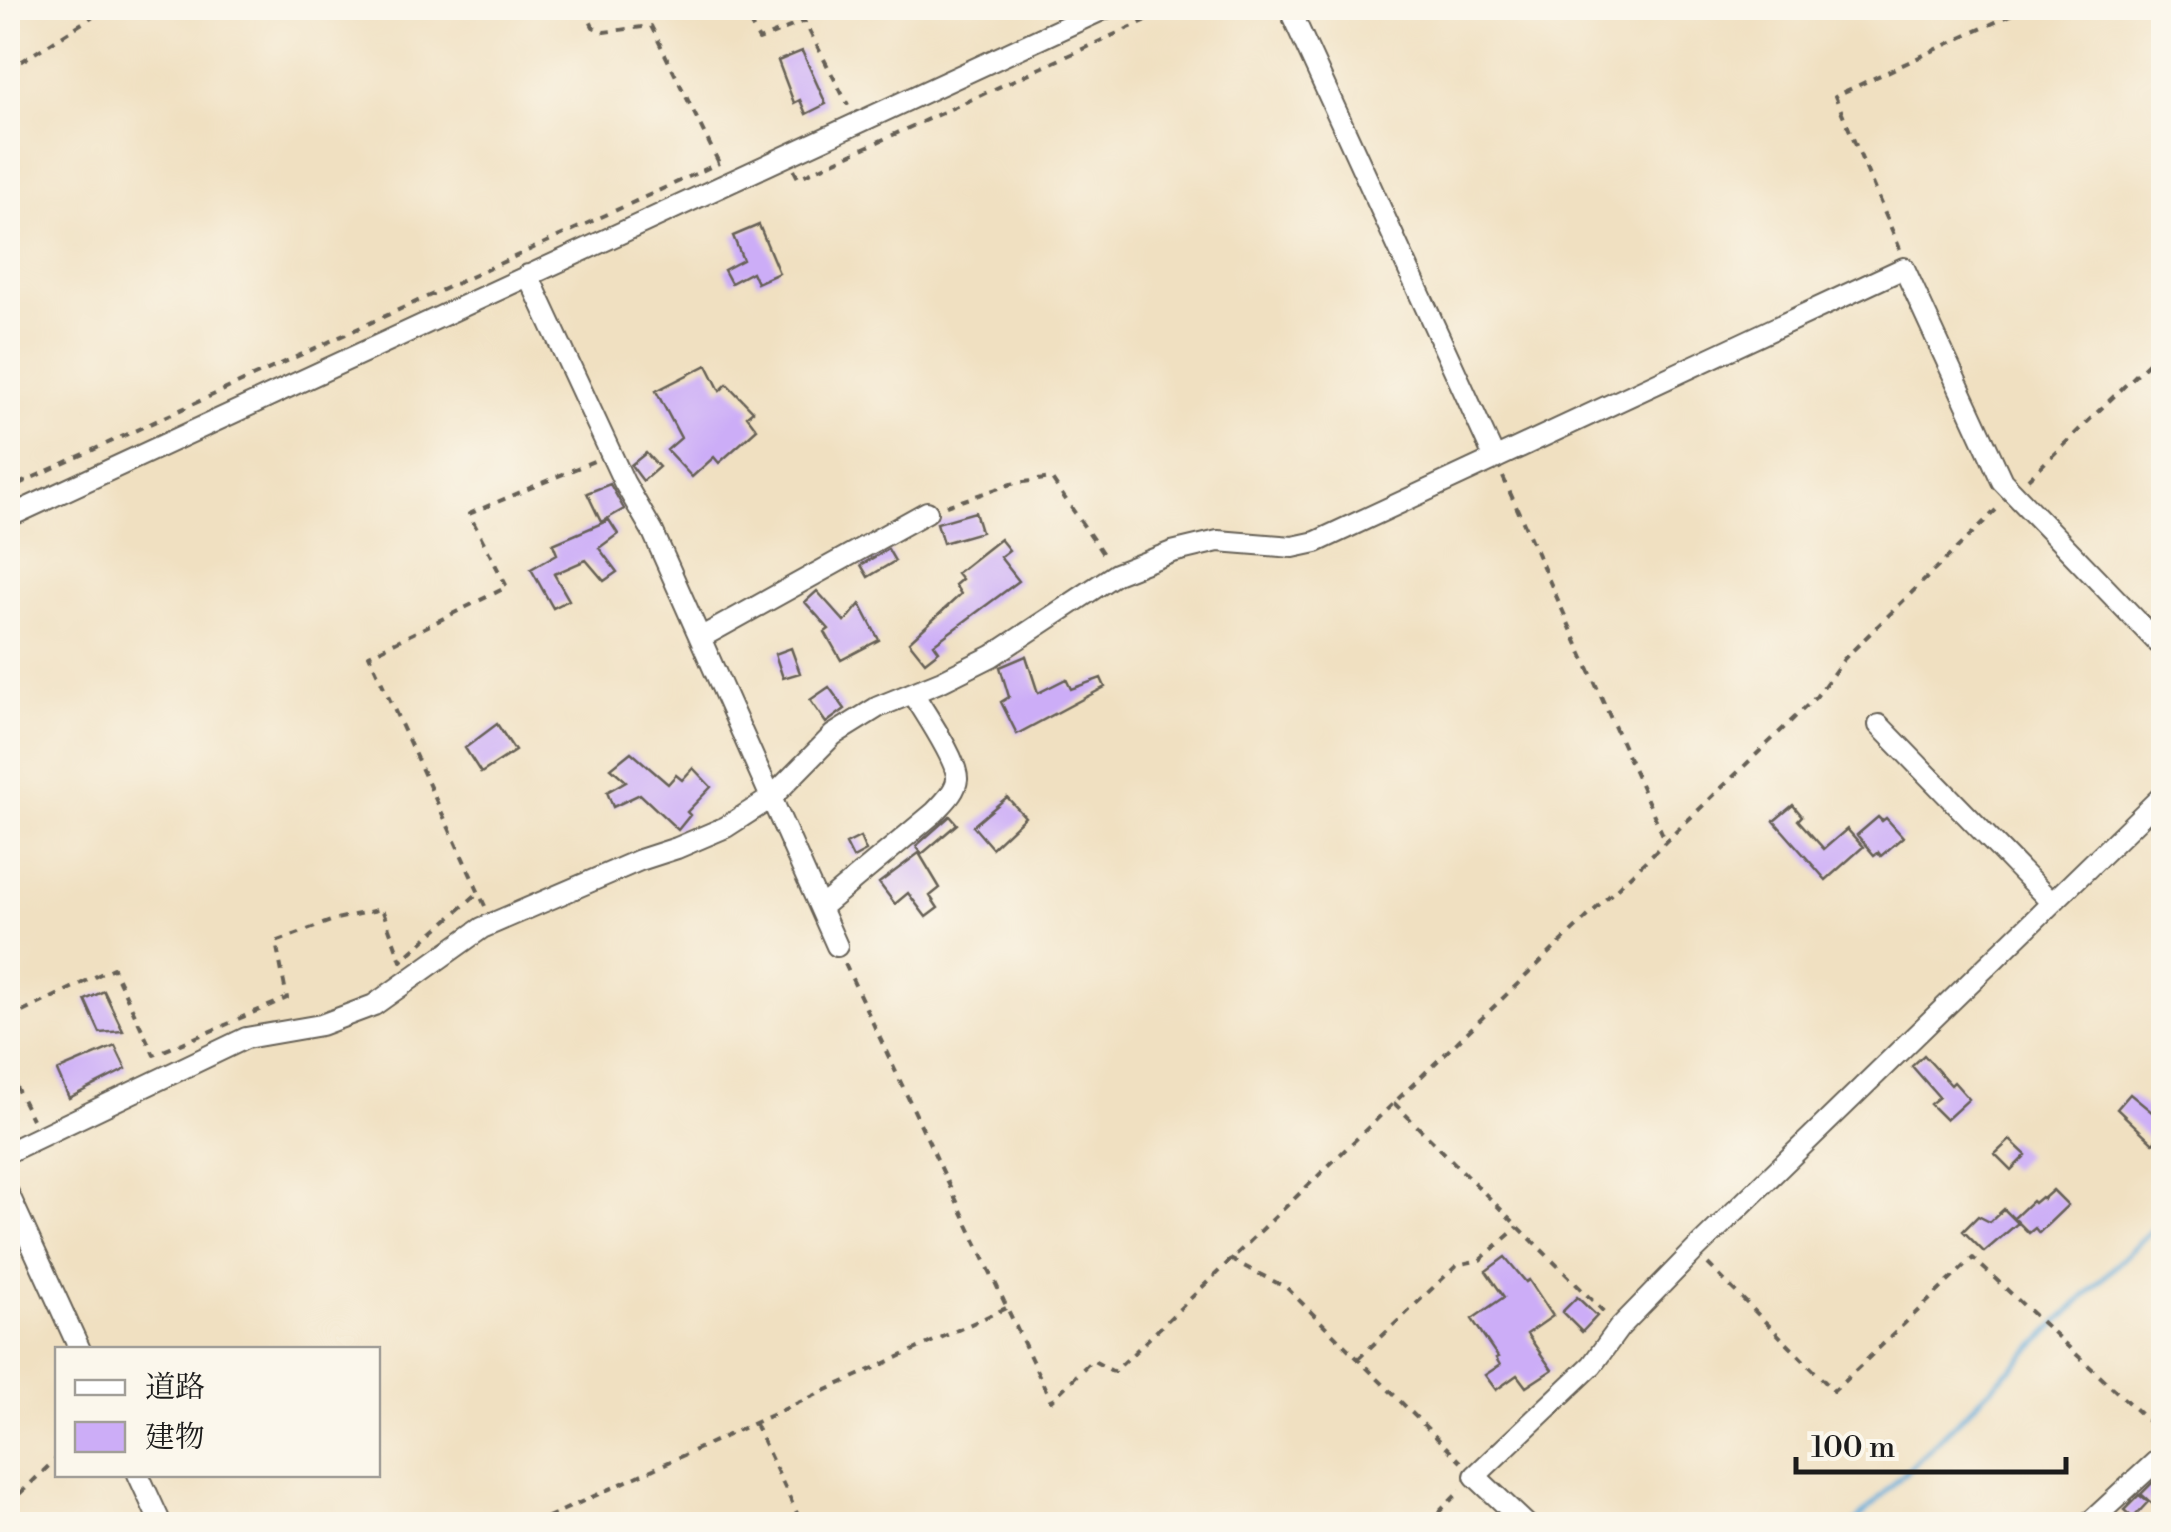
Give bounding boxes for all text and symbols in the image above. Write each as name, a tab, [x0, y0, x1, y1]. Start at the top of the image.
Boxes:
legend	[55, 1347, 380, 1477]
text: 道路	[145, 1369, 205, 1407]
scale bar	[1796, 1412, 2066, 1474]
text: 建物	[145, 1419, 205, 1457]
text: 100 m	[1811, 1429, 1895, 1467]

